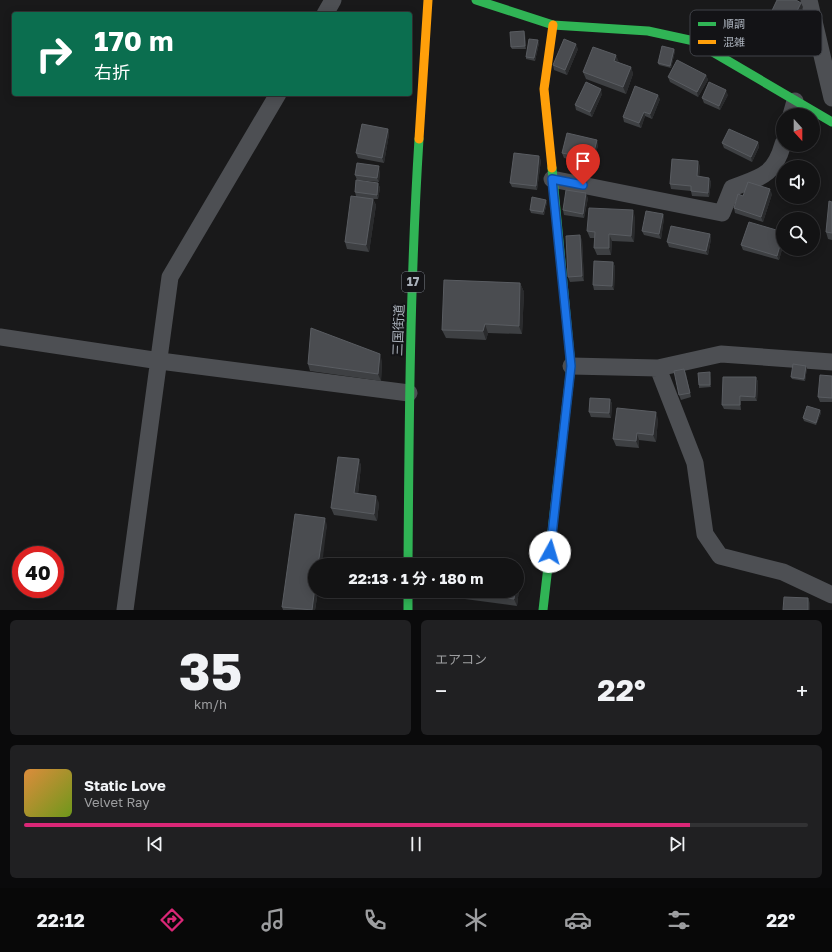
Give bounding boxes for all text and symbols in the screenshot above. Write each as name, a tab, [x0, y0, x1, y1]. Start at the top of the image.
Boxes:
legend	[690, 10, 822, 56]
text: 順調	[723, 17, 745, 30]
text: 170 m	[94, 24, 173, 57]
icon: right	[28, 28, 80, 80]
text: 混雑	[723, 35, 745, 48]
text: 右折	[94, 61, 130, 83]
north arrow	[776, 108, 820, 152]
map controls	[776, 108, 820, 256]
pin	[566, 144, 600, 185]
icon: arrive	[572, 150, 594, 172]
button: sound	[776, 160, 820, 204]
button: search	[776, 212, 820, 256]
road number: 17	[402, 272, 424, 292]
street label: 三国街道	[389, 304, 407, 356]
position arrow	[529, 531, 571, 573]
speed limit sign: 40	[12, 546, 64, 598]
text: 22:13 · 1 分 · 180 m	[348, 569, 484, 587]
text: 35	[179, 639, 242, 701]
text: エアコン	[435, 651, 487, 667]
text: 22°	[597, 672, 646, 708]
text: −	[435, 677, 447, 704]
text: +	[796, 677, 808, 704]
text: km/h	[194, 696, 227, 712]
text: Static Love	[84, 776, 166, 794]
text: Velvet Ray	[84, 794, 149, 810]
icon: previous	[144, 833, 166, 855]
icon: pause	[405, 833, 427, 855]
icon: next	[666, 833, 688, 855]
icon: directions	[158, 906, 186, 934]
icon: music	[259, 906, 287, 934]
icon: phone	[361, 906, 389, 934]
icon: climate	[462, 906, 490, 934]
icon: car	[564, 906, 592, 934]
icon: filters	[665, 906, 693, 934]
text: 22:12	[37, 909, 85, 931]
text: 22°	[766, 909, 795, 931]

